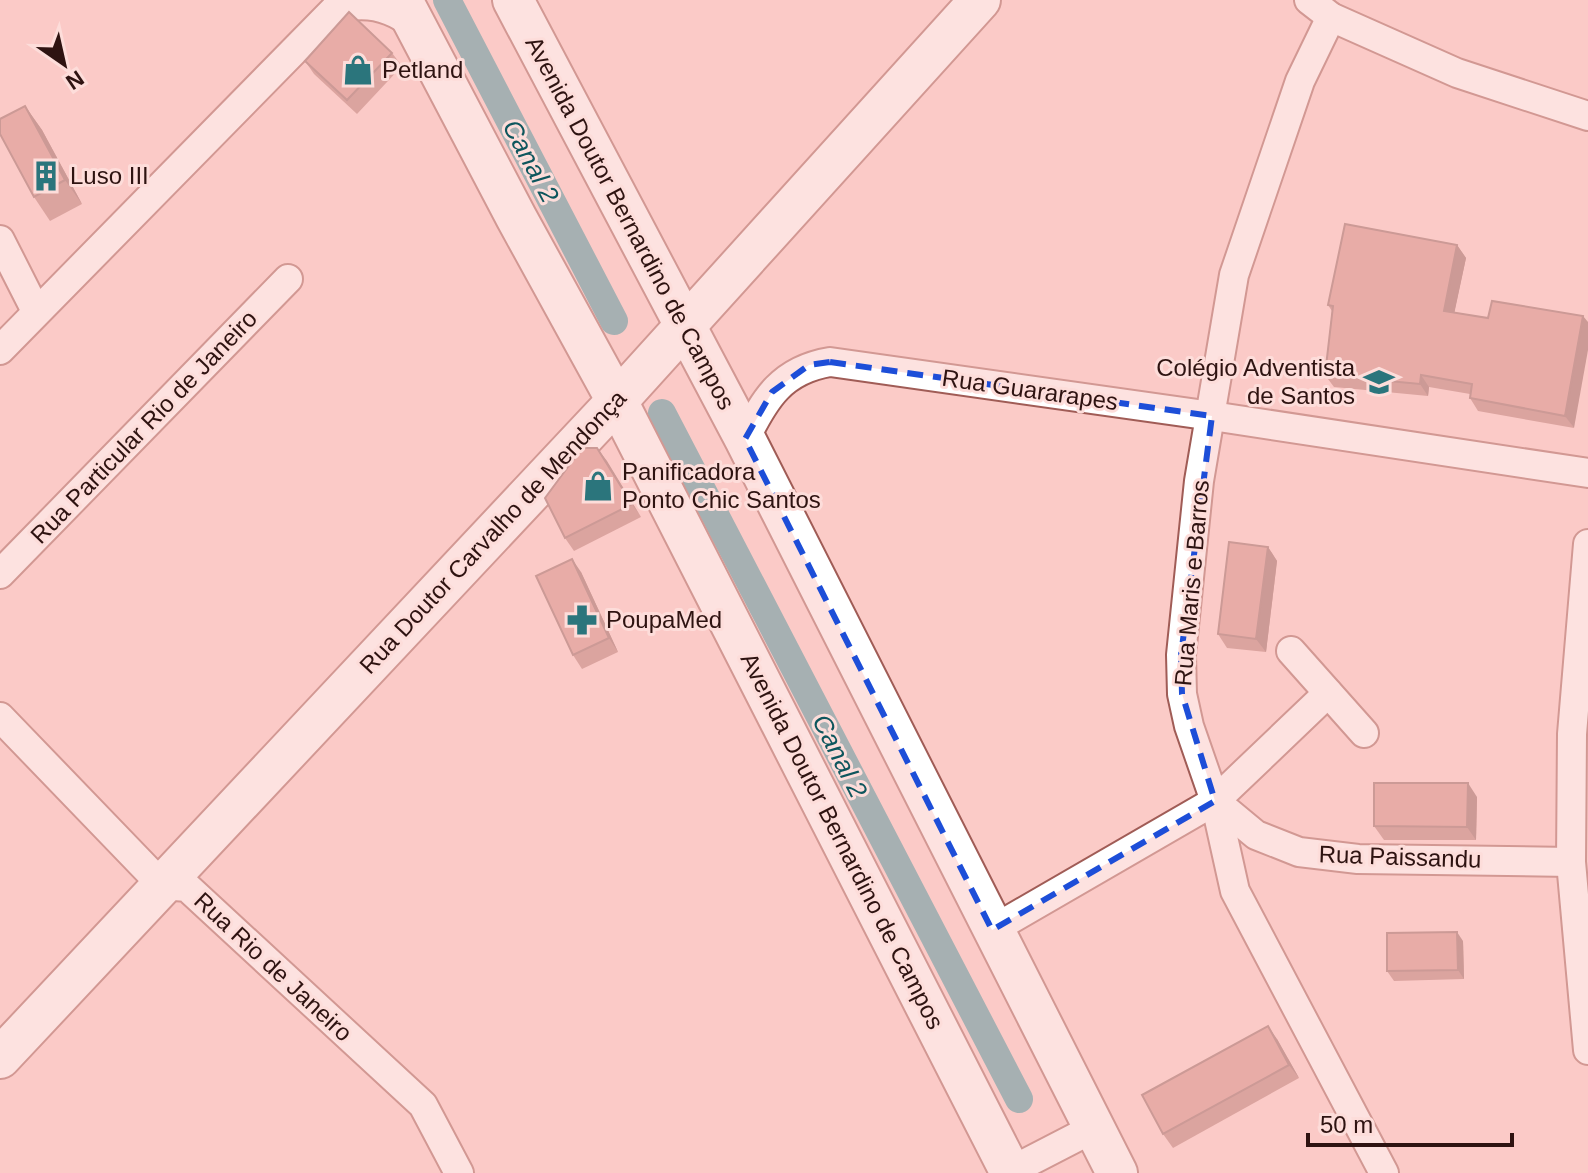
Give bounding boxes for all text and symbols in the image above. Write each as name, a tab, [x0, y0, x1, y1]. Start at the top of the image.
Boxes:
north arrow	[24, 24, 104, 104]
street label: Avenida Doutor Bernardino de Campos	[520, 32, 741, 414]
shop icon: Petland	[341, 53, 375, 87]
place label: Petland	[382, 56, 463, 83]
text: N	[61, 65, 88, 95]
water label: Canal 2	[497, 114, 566, 208]
building icon: Luso III	[29, 159, 63, 193]
place label: Luso III	[70, 162, 149, 189]
street label: Rua Particular Rio de Janeiro	[25, 305, 262, 549]
place label: Colégio Adventista de Santos	[1156, 354, 1356, 409]
street label: Rua Guararapes	[940, 364, 1120, 415]
school or university icon: Colégio Adventista de Santos	[1362, 365, 1396, 399]
street label: Rua Doutor Carvalho de Mendonça	[354, 384, 632, 679]
place label: Panificadora Ponto Chic Santos	[622, 458, 821, 513]
shop icon: Panificadora Ponto Chic Santos	[581, 469, 615, 503]
street label: Rua Maris e Barros	[1169, 479, 1214, 687]
pharmacy icon: PoupaMed	[565, 603, 599, 637]
place label: PoupaMed	[606, 606, 722, 633]
street label: Avenida Doutor Bernardino de Campos	[735, 648, 949, 1033]
water label: Canal 2	[806, 709, 874, 803]
street label: Rua Paissandu	[1318, 840, 1482, 873]
street label: Rua Rio de Janeiro	[189, 887, 358, 1047]
scale bar	[1308, 1097, 1512, 1147]
text: 50 m	[1320, 1111, 1373, 1138]

